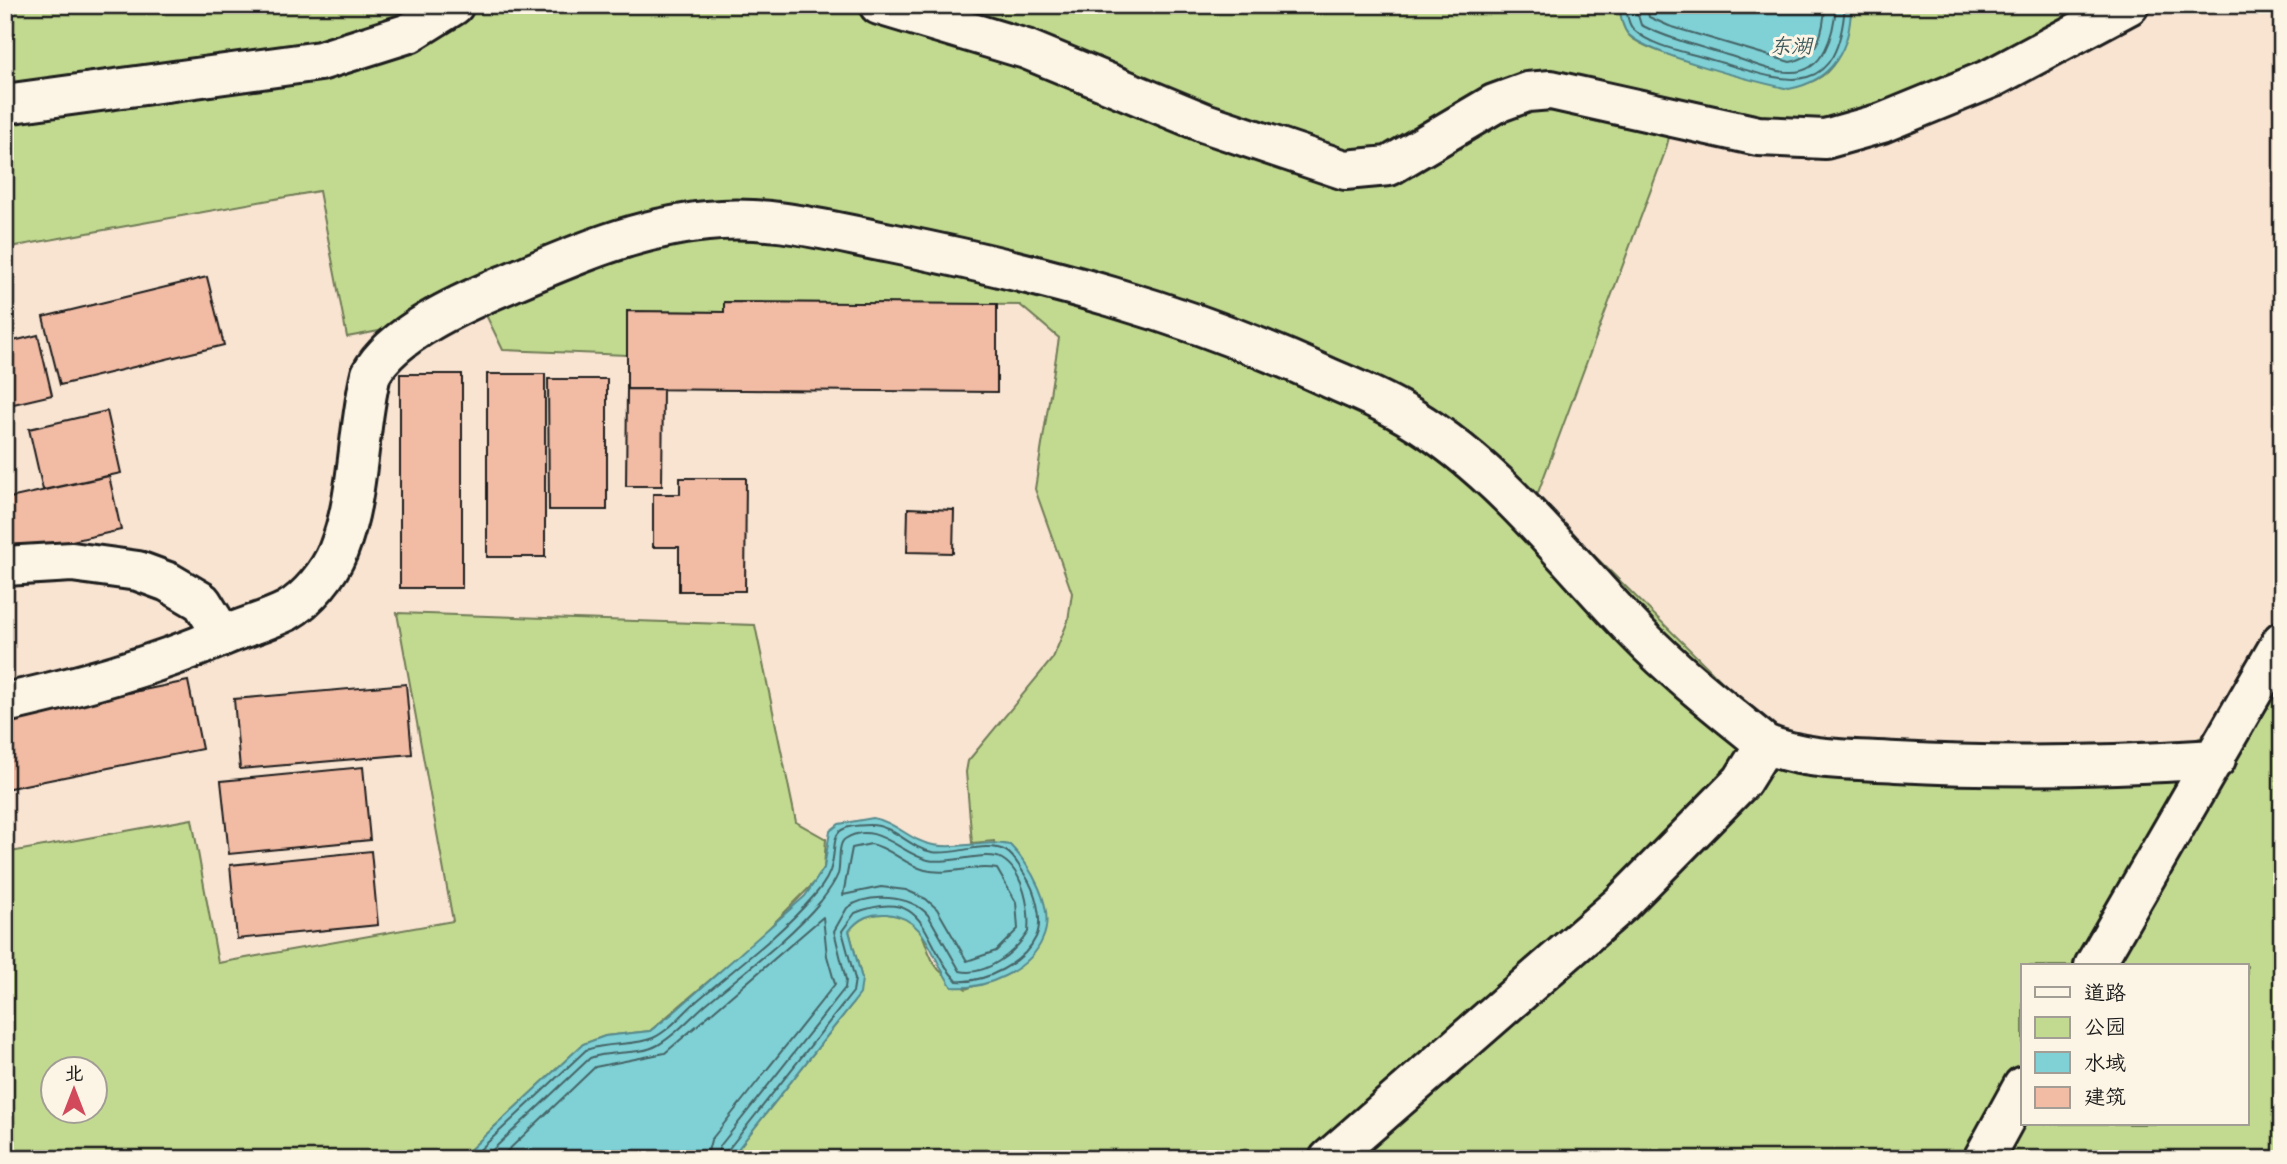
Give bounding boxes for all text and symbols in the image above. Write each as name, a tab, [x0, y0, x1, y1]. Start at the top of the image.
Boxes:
water label: 东湖	[1770, 32, 1814, 60]
legend	[2021, 964, 2248, 1126]
text: 道路	[2084, 979, 2126, 1007]
text: 公园	[2084, 1013, 2126, 1041]
text: 水域	[2084, 1049, 2126, 1077]
north arrow	[38, 1056, 108, 1126]
text: 北	[64, 1061, 84, 1086]
text: 建筑	[2084, 1083, 2126, 1111]

